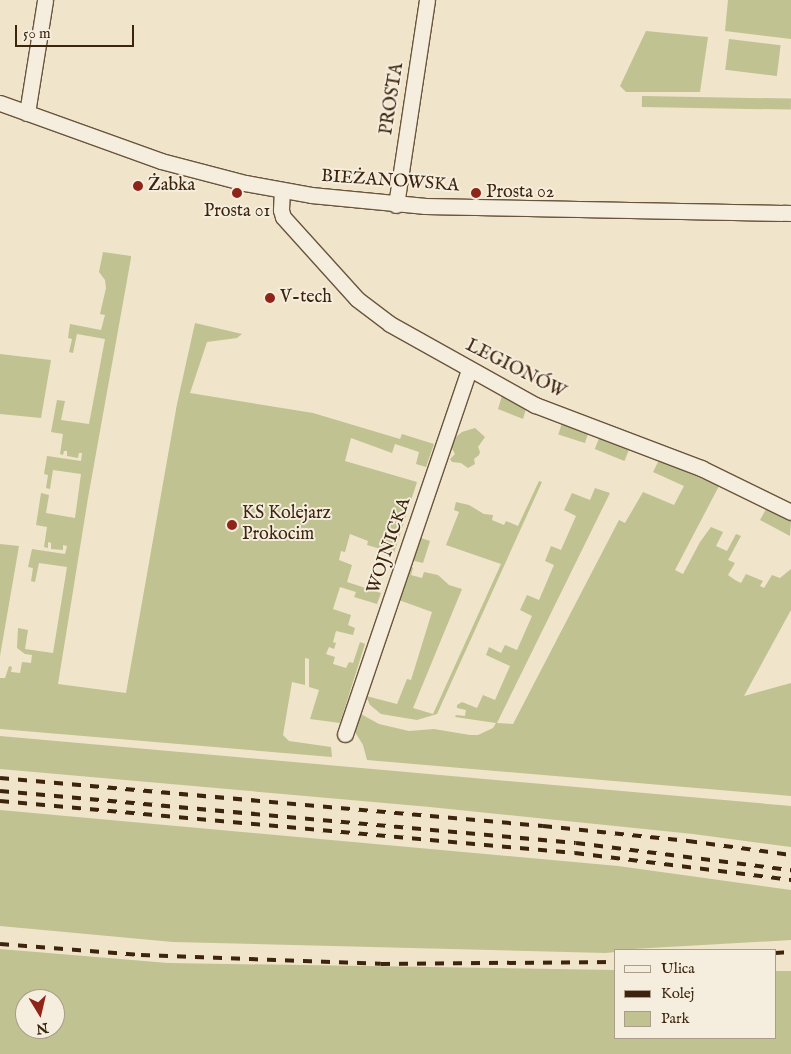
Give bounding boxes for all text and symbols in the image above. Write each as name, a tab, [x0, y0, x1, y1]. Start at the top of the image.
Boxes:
scale bar	[18, 15, 136, 47]
text: 50 m	[23, 24, 51, 43]
street label: PROSTA	[377, 61, 409, 137]
street label: BIEŻANOWSKA	[320, 166, 460, 198]
place label: Żabka	[148, 175, 195, 197]
marker: Żabka	[132, 180, 144, 192]
place label: Prosta 02	[486, 182, 554, 204]
marker: Prosta 01	[231, 187, 243, 199]
marker: Prosta 02	[470, 187, 482, 199]
place label: Prosta 01	[204, 201, 270, 223]
place label: V-tech	[280, 287, 332, 309]
marker: V-tech	[264, 292, 276, 304]
street label: LEGIONÓW	[462, 336, 568, 404]
street label: WOJNICKA	[363, 495, 417, 597]
place label: KS Kolejarz Prokocim	[242, 504, 331, 546]
marker: KS Kolejarz Prokocim	[226, 519, 238, 531]
legend	[614, 949, 776, 1039]
text: Ulica	[661, 959, 695, 978]
text: Kolej	[661, 984, 694, 1003]
north arrow	[15, 989, 65, 1039]
text: Park	[661, 1009, 690, 1028]
text: N	[35, 1018, 50, 1038]

